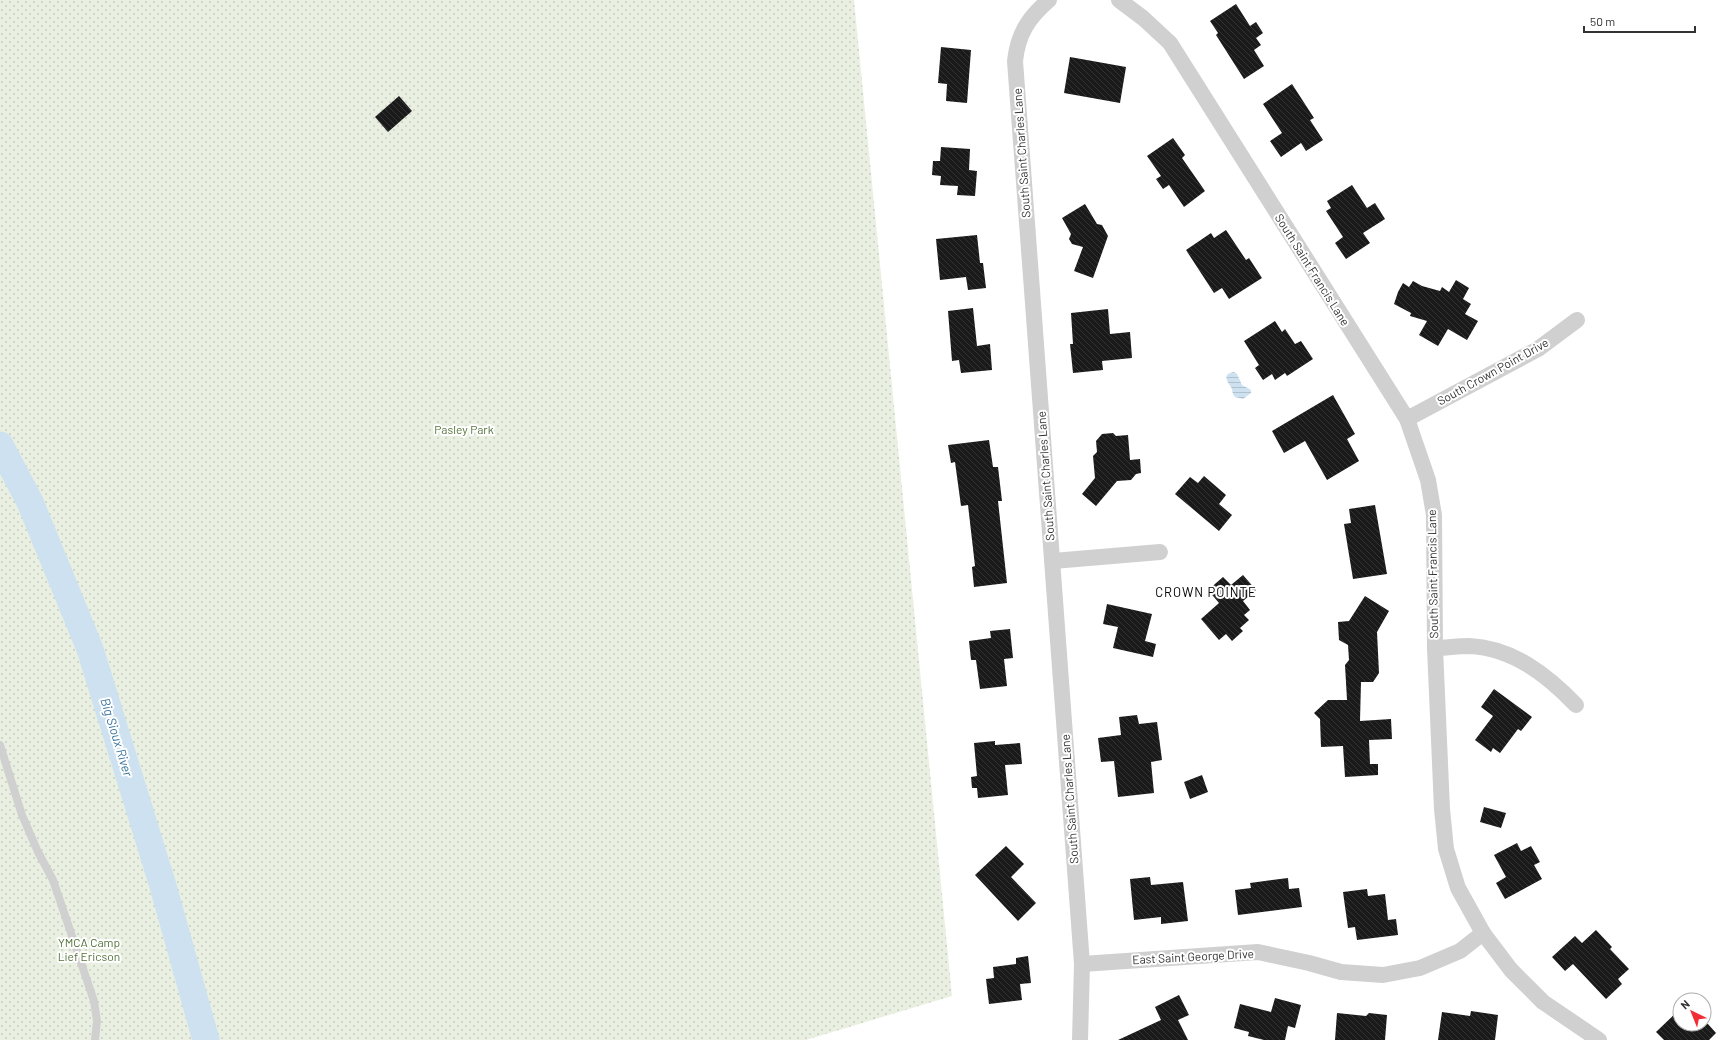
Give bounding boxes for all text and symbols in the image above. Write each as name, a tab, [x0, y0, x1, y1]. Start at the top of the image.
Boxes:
scale bar	[1584, 8, 1695, 34]
text: 50 m	[1590, 14, 1615, 28]
street label: South Saint Charles Lane	[1009, 88, 1033, 218]
street label: South Saint Francis Lane	[1273, 211, 1353, 328]
street label: South Crown Point Drive	[1434, 335, 1551, 408]
street label: South Saint Charles Lane	[1033, 411, 1057, 541]
park label: Pasley Park	[434, 422, 494, 436]
street label: South Saint Francis Lane	[1424, 509, 1440, 639]
district label: CROWN POINTE	[1155, 584, 1257, 600]
water label: Big Sioux River	[97, 696, 137, 779]
street label: South Saint Charles Lane	[1057, 734, 1081, 864]
park label: YMCA Camp Lief Ericson	[58, 935, 120, 963]
street label: East Saint George Drive	[1132, 946, 1254, 966]
north arrow	[1672, 992, 1712, 1032]
text: N	[1678, 997, 1692, 1012]

